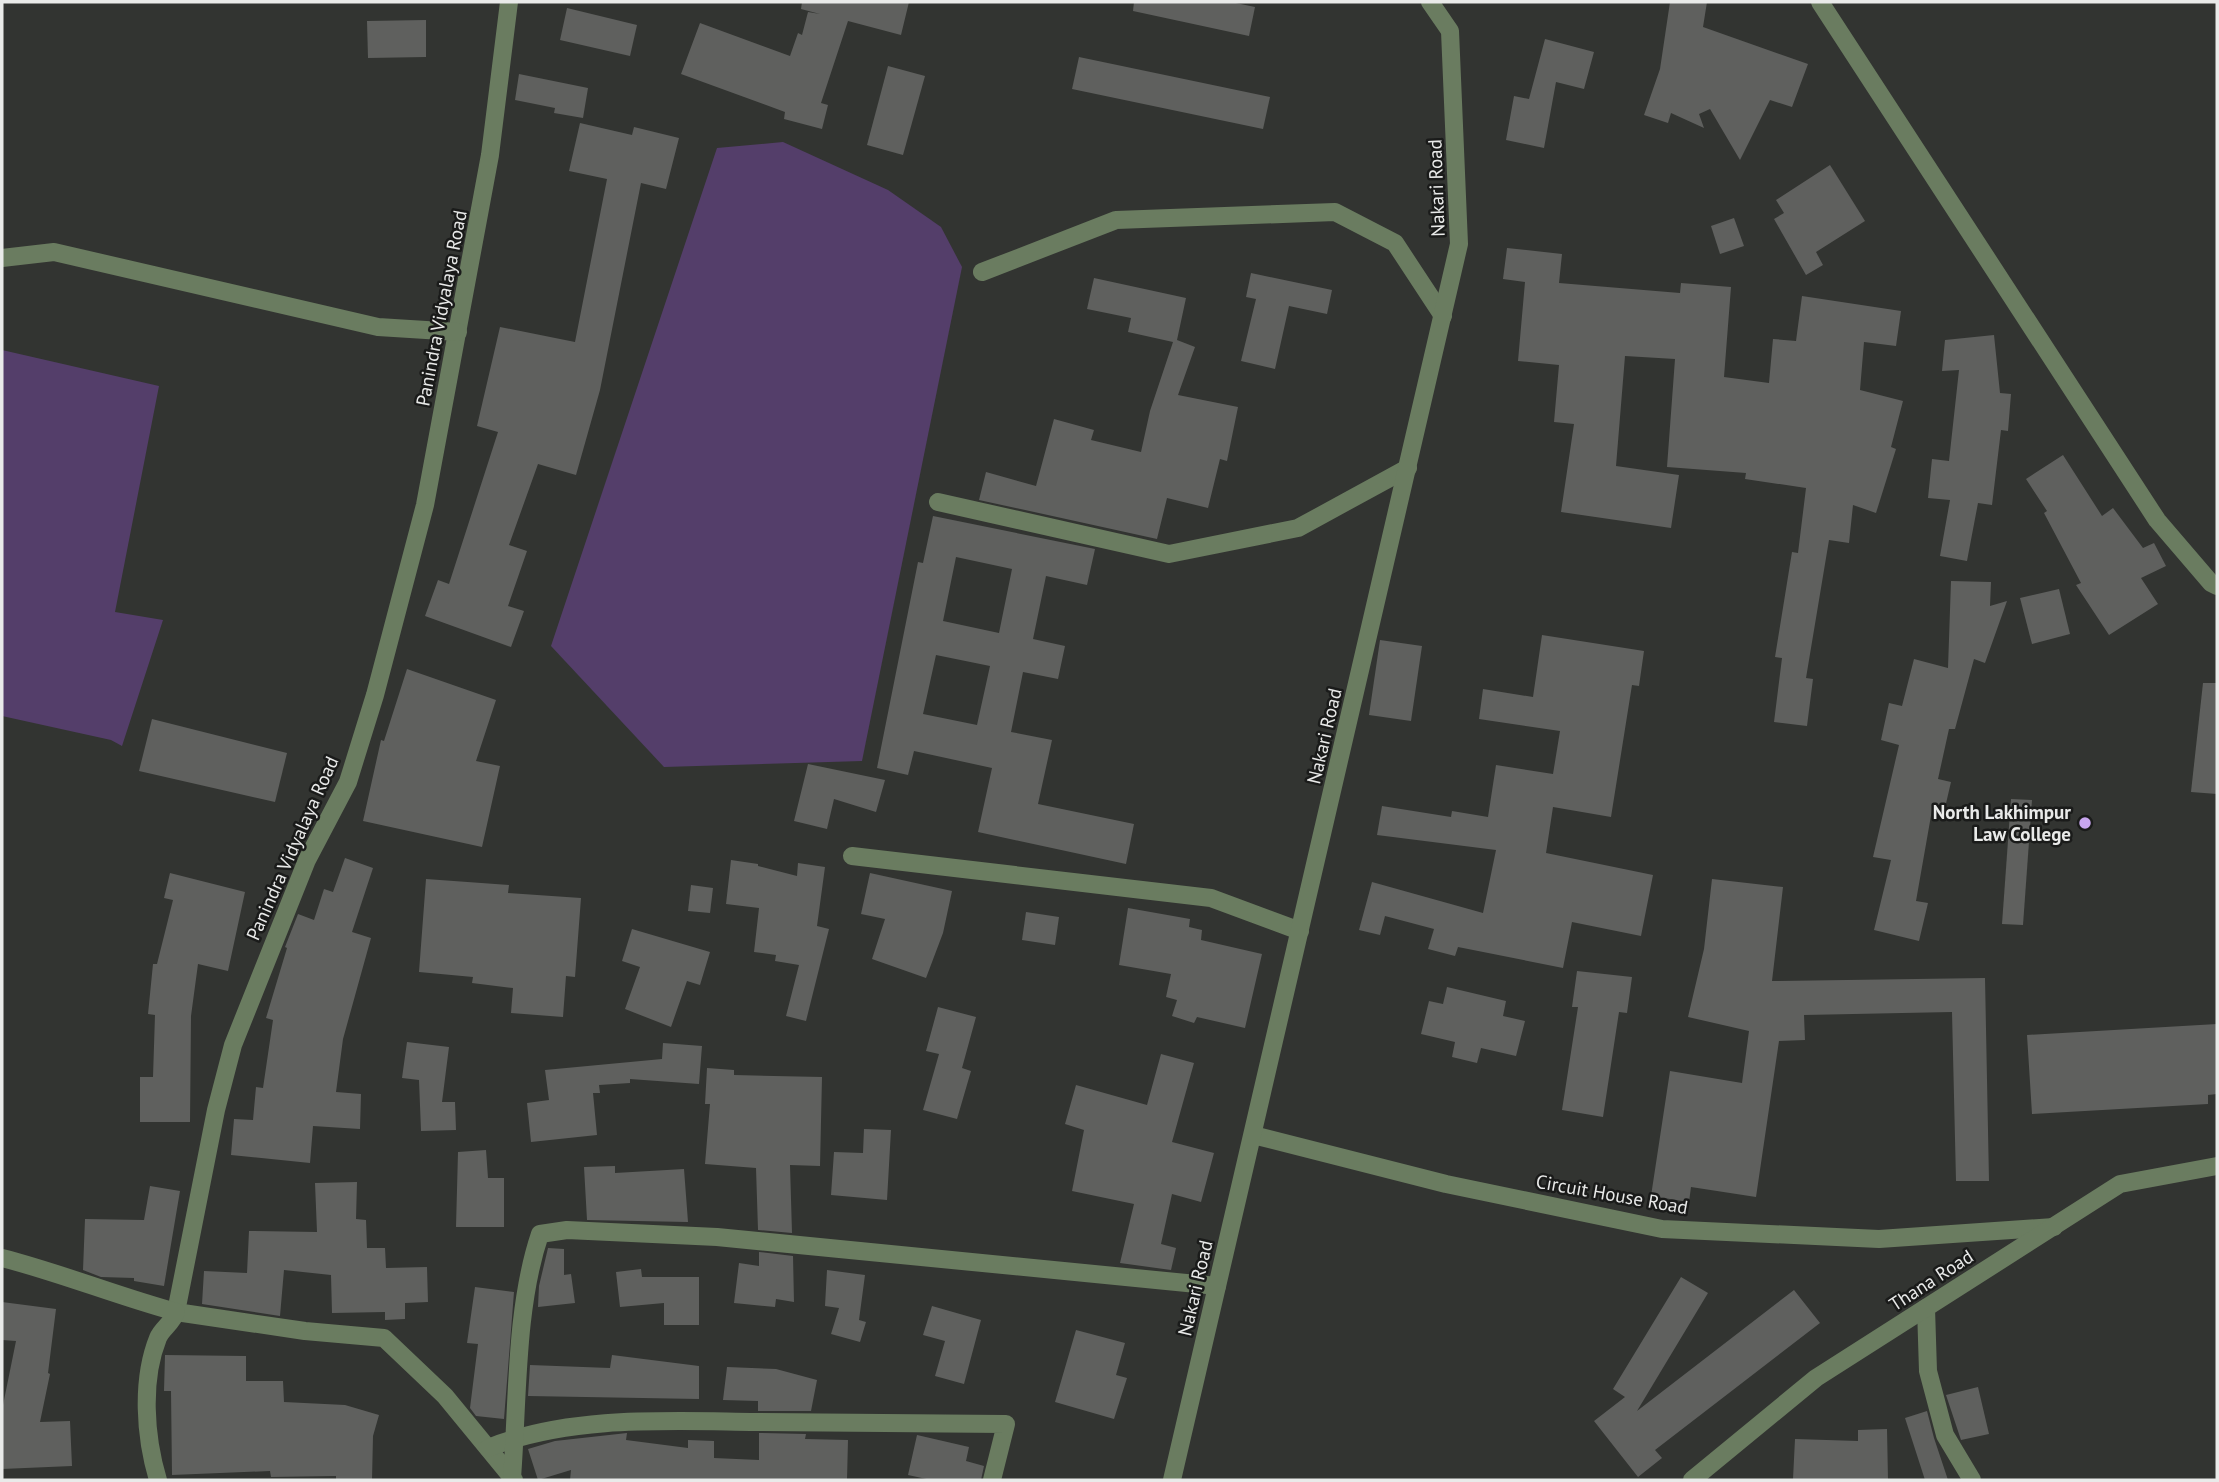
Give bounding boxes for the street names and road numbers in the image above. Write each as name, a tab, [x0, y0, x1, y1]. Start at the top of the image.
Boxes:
street label: Nakari Road	[1422, 139, 1450, 237]
street label: Panindra Vidyalaya Road	[410, 208, 472, 408]
street label: Nakari Road	[1301, 686, 1347, 786]
street label: Panindra Vidyalaya Road	[241, 752, 343, 944]
street label: Circuit House Road	[1534, 1169, 1690, 1219]
street label: Nakari Road	[1172, 1238, 1218, 1338]
street label: Thana Road	[1884, 1244, 1978, 1316]

